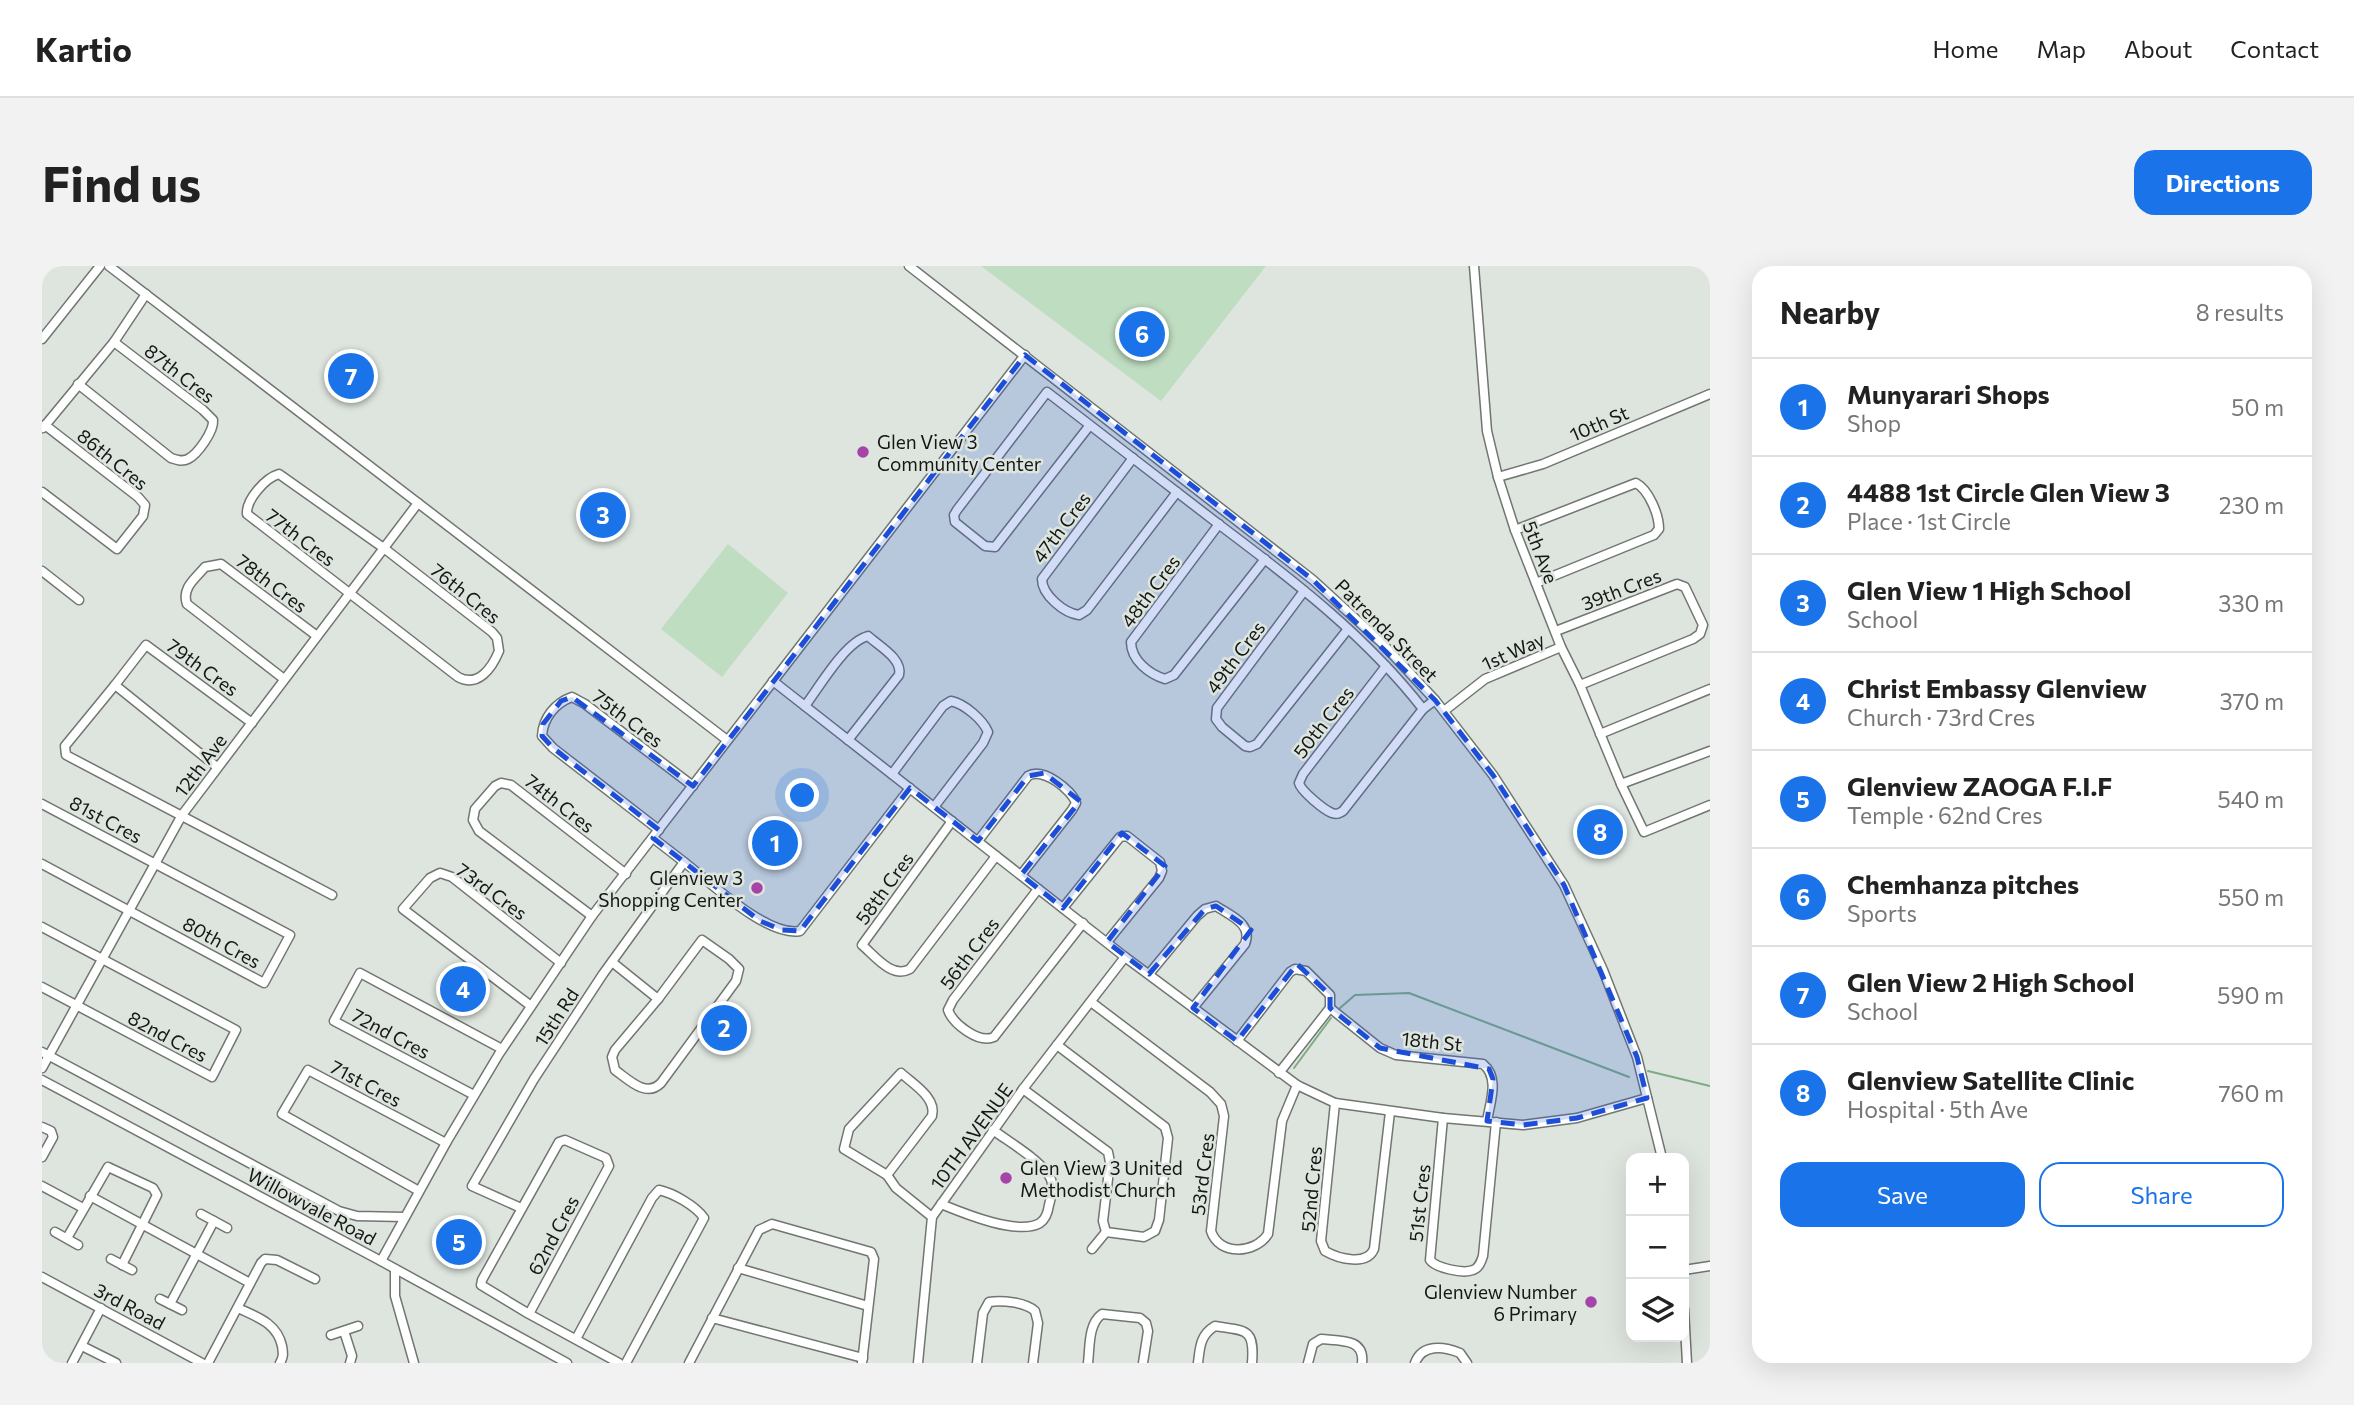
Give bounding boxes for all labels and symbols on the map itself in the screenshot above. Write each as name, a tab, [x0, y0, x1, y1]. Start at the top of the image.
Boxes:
pin: 6	[1119, 308, 1165, 360]
street label: 87th Cres	[140, 338, 220, 408]
pin: 7	[328, 350, 374, 402]
street label: 10th St	[1566, 400, 1632, 446]
street label: 86th Cres	[73, 424, 153, 494]
place label: Glen View 3 Community Center	[877, 430, 1042, 475]
marker: Glen View 3 Community Center	[855, 444, 871, 460]
street label: 47th Cres	[1027, 487, 1095, 567]
pin: 3	[580, 489, 626, 541]
street label: 77th Cres	[262, 503, 340, 571]
street label: 5th Ave	[1519, 518, 1563, 586]
street label: 78th Cres	[232, 549, 312, 617]
street label: 48th Cres	[1115, 550, 1185, 632]
street label: 76th Cres	[427, 558, 505, 628]
street label: 39th Cres	[1578, 563, 1664, 615]
street label: Patrenda Street	[1331, 574, 1443, 686]
street label: 49th Cres	[1200, 616, 1270, 698]
street label: 1st Way	[1478, 627, 1548, 675]
street label: 79th Cres	[163, 633, 243, 701]
street label: 50th Cres	[1288, 682, 1358, 762]
street label: 75th Cres	[588, 684, 668, 752]
street label: 12th Ave	[169, 729, 231, 801]
street label: 74th Cres	[521, 769, 599, 837]
your location	[785, 778, 819, 812]
street label: 81st Cres	[66, 790, 146, 848]
pin: 8	[1577, 806, 1623, 858]
pin: 1	[752, 817, 798, 869]
street label: 58th Cres	[850, 847, 918, 929]
street label: 73rd Cres	[452, 858, 532, 924]
place label: Glenview 3 Shopping Center	[598, 866, 743, 911]
marker: Glenview 3 Shopping Center	[749, 880, 765, 896]
street label: 80th Cres	[179, 911, 265, 973]
street label: 56th Cres	[935, 913, 1003, 993]
pin: 4	[440, 963, 486, 1015]
street label: 15th Rd	[529, 984, 583, 1050]
pin: 2	[701, 1002, 747, 1054]
street label: 72nd Cres	[348, 1003, 434, 1063]
street label: 82nd Cres	[124, 1006, 212, 1066]
street label: 18th St	[1401, 1026, 1464, 1056]
street label: 71st Cres	[327, 1055, 405, 1111]
street label: 10TH AVENUE	[925, 1078, 1017, 1194]
street label: 53rd Cres	[1186, 1132, 1218, 1216]
street label: 52nd Cres	[1296, 1145, 1326, 1233]
place label: Glen View 3 United Methodist Church	[1020, 1156, 1183, 1201]
street label: Willowvale Road	[244, 1162, 380, 1250]
street label: 51st Cres	[1403, 1163, 1435, 1243]
marker: Glen View 3 United Methodist Church	[998, 1170, 1014, 1186]
street label: 62nd Cres	[523, 1191, 583, 1279]
pin: 5	[436, 1216, 482, 1268]
street label: 3rd Road	[91, 1278, 169, 1334]
place label: Glenview Number 6 Primary	[1424, 1280, 1577, 1325]
marker: Glenview Number 6 Primary	[1583, 1294, 1599, 1310]

